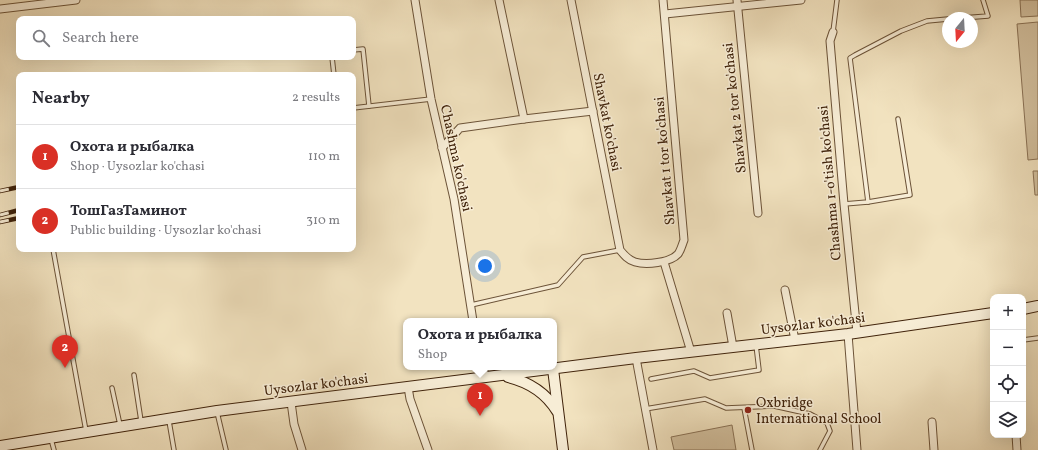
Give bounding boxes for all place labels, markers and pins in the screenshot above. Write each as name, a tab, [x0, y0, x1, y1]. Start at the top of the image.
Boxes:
pin: 2	[52, 335, 78, 368]
pin: 1	[467, 383, 493, 416]
place label: Oxbridge International School	[756, 394, 882, 429]
marker: Oxbridge International School	[743, 405, 753, 415]

